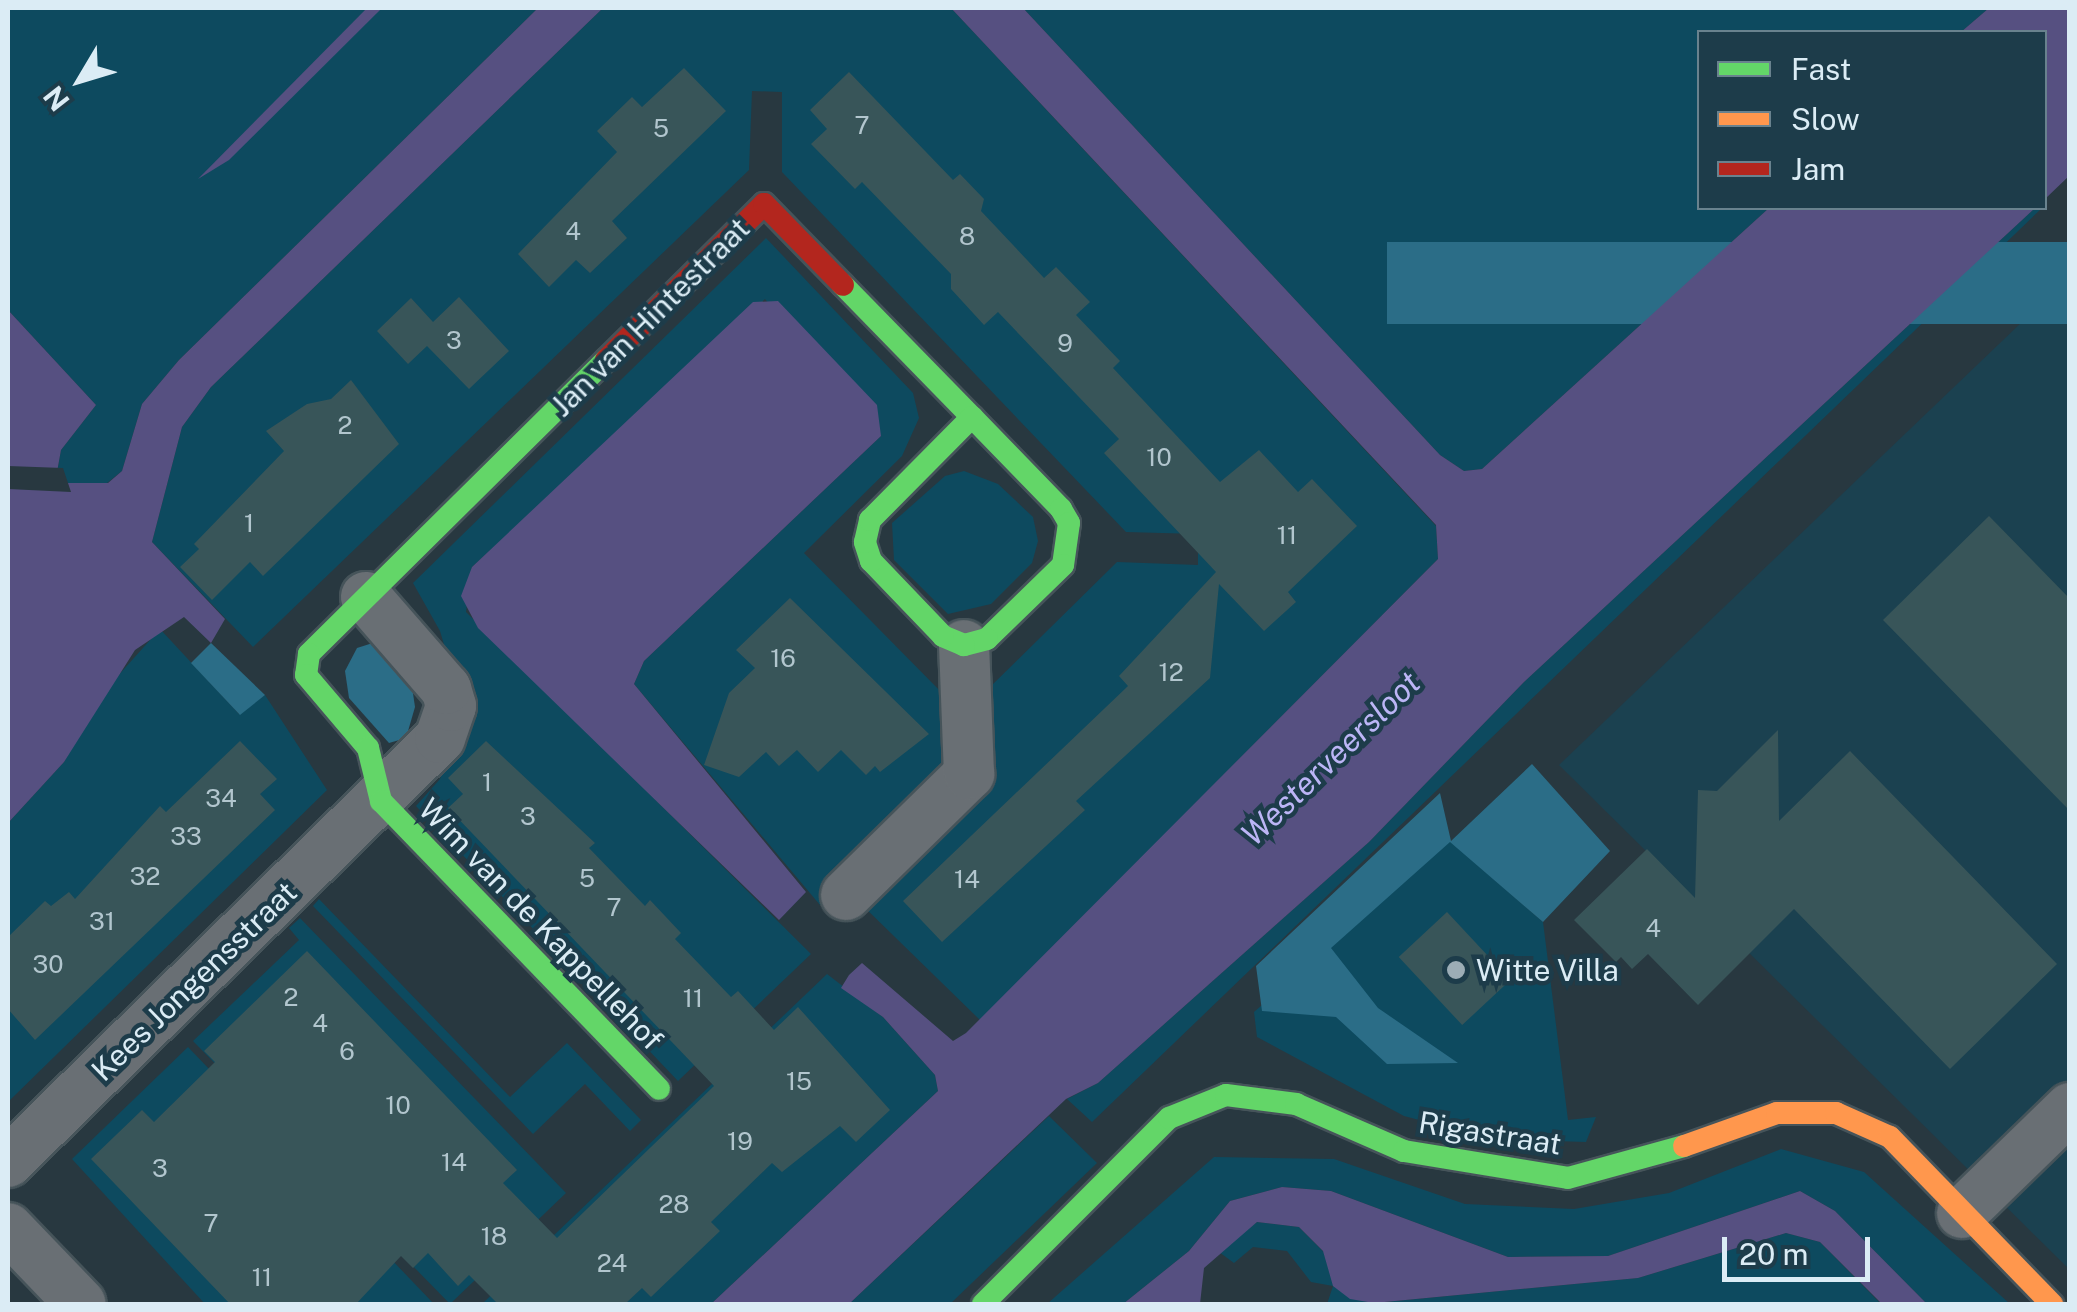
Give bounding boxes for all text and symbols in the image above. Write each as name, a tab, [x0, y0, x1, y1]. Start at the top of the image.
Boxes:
north arrow	[30, 30, 130, 130]
legend	[1697, 30, 2047, 210]
text: Fast	[1791, 51, 1851, 87]
text: N	[36, 80, 76, 118]
text: Slow	[1791, 101, 1860, 137]
house number: 7	[854, 110, 870, 140]
house number: 5	[653, 113, 669, 143]
text: Jam	[1791, 151, 1845, 187]
street label: Jan van Hintestraat	[543, 210, 757, 424]
house number: 4	[565, 216, 581, 246]
house number: 8	[959, 221, 975, 251]
house number: 3	[446, 325, 462, 355]
house number: 9	[1057, 328, 1073, 358]
house number: 2	[338, 410, 352, 440]
house number: 10	[1146, 442, 1172, 472]
house number: 1	[244, 508, 254, 538]
house number: 11	[1277, 520, 1297, 550]
house number: 16	[770, 643, 796, 673]
house number: 12	[1158, 657, 1184, 687]
water label: Westerveersloot	[1234, 664, 1428, 854]
house number: 1	[482, 767, 492, 797]
house number: 34	[205, 783, 237, 813]
street label: Wim van de Kappellehof	[411, 790, 671, 1058]
house number: 3	[520, 801, 536, 831]
house number: 33	[170, 821, 202, 851]
house number: 32	[130, 861, 160, 891]
house number: 5	[579, 863, 595, 893]
house number: 14	[954, 864, 980, 894]
street label: Kees Jongensstraat	[84, 874, 304, 1088]
house number: 7	[606, 892, 622, 922]
house number: 31	[89, 906, 115, 936]
house number: 4	[1645, 913, 1661, 943]
house number: 30	[33, 949, 63, 979]
place label: Witte Villa	[1476, 952, 1620, 988]
marker: Witte Villa	[1445, 959, 1467, 981]
house number: 2	[284, 982, 298, 1012]
house number: 11	[683, 983, 703, 1013]
house number: 4	[312, 1008, 328, 1038]
house number: 6	[339, 1036, 355, 1066]
house number: 15	[786, 1066, 812, 1096]
house number: 10	[385, 1090, 411, 1120]
street label: Rigastraat	[1416, 1104, 1564, 1162]
house number: 19	[727, 1126, 753, 1156]
house number: 14	[441, 1147, 467, 1177]
house number: 3	[152, 1153, 168, 1183]
house number: 28	[658, 1189, 690, 1219]
house number: 7	[203, 1208, 219, 1238]
scale bar	[1727, 1217, 1874, 1279]
house number: 18	[481, 1221, 507, 1251]
text: 20 m	[1739, 1236, 1808, 1272]
house number: 24	[597, 1248, 627, 1278]
house number: 11	[252, 1262, 272, 1292]

